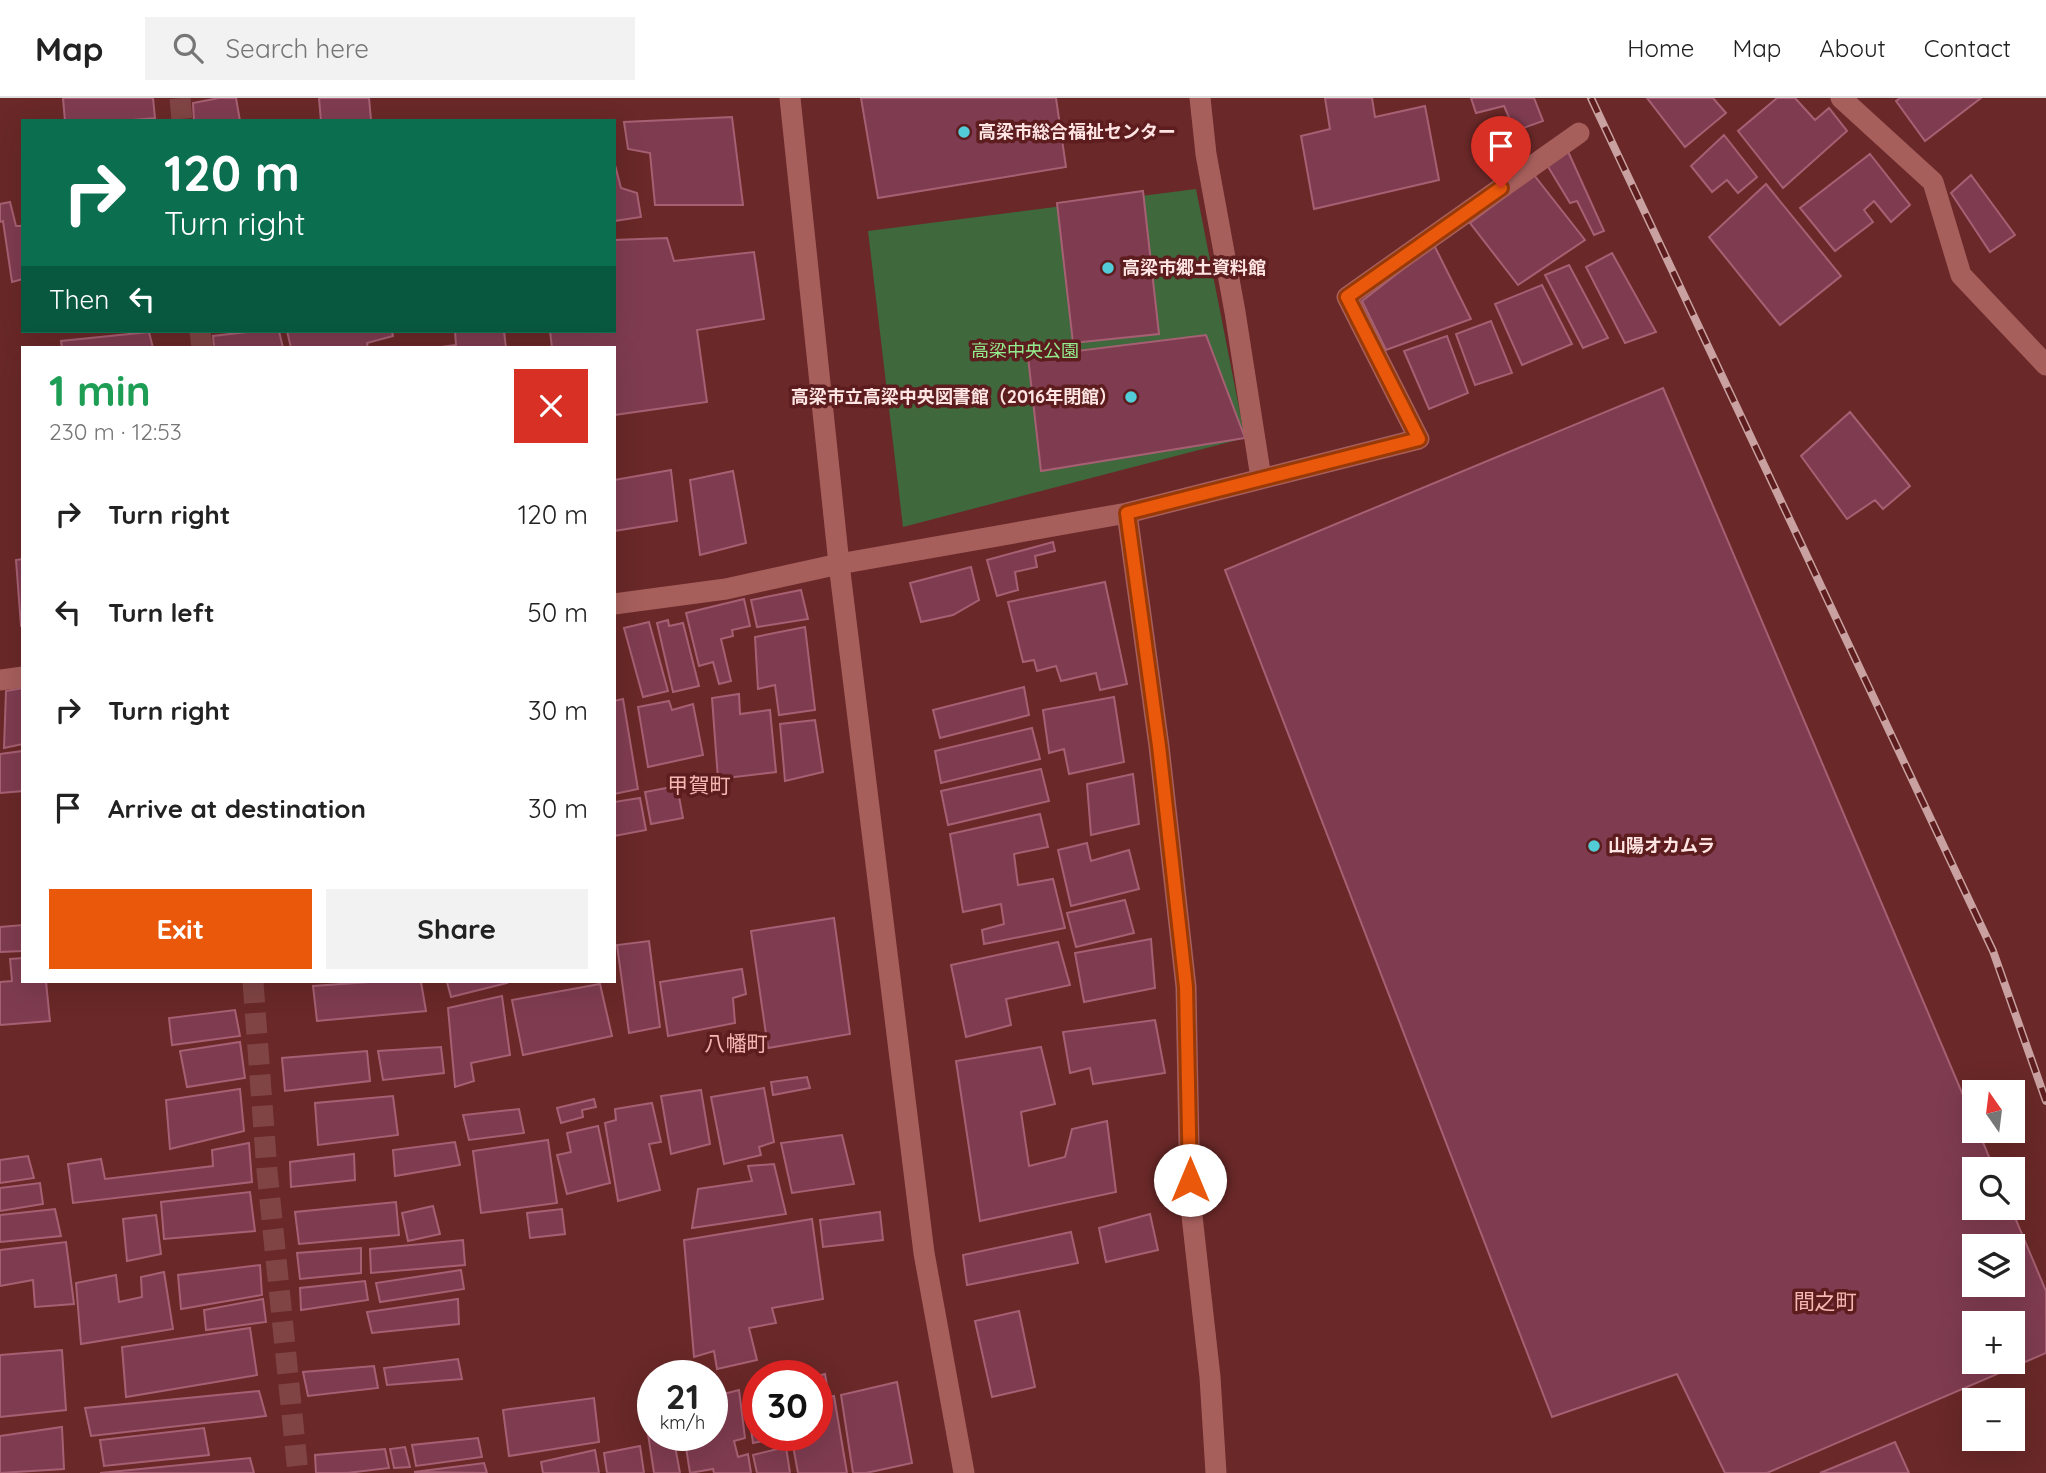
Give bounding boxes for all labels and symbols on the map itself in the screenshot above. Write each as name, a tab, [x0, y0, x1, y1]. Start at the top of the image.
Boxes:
pin	[1471, 116, 1531, 188]
place label: 高梁市総合福祉センター	[978, 120, 1176, 143]
marker: 高梁市総合福祉センター	[956, 124, 972, 140]
place label: 高梁市郷土資料館	[1122, 256, 1266, 279]
marker: 高梁市郷土資料館	[1100, 260, 1116, 276]
park label: 高梁中央公園	[971, 339, 1079, 362]
place label: 高梁市立高梁中央図書館（2016年閉館）	[791, 385, 1117, 408]
marker: 高梁市立高梁中央図書館（2016年閉館）	[1123, 389, 1139, 405]
district label: 甲賀町	[668, 772, 731, 798]
place label: 山陽オカムラ	[1608, 834, 1715, 857]
marker: 山陽オカムラ	[1586, 838, 1602, 854]
district label: 八幡町	[705, 1030, 768, 1056]
north arrow	[1962, 1080, 2025, 1143]
position arrow	[1153, 1143, 1227, 1217]
district label: 間之町	[1794, 1288, 1857, 1314]
speed limit sign: 30	[742, 1360, 833, 1451]

